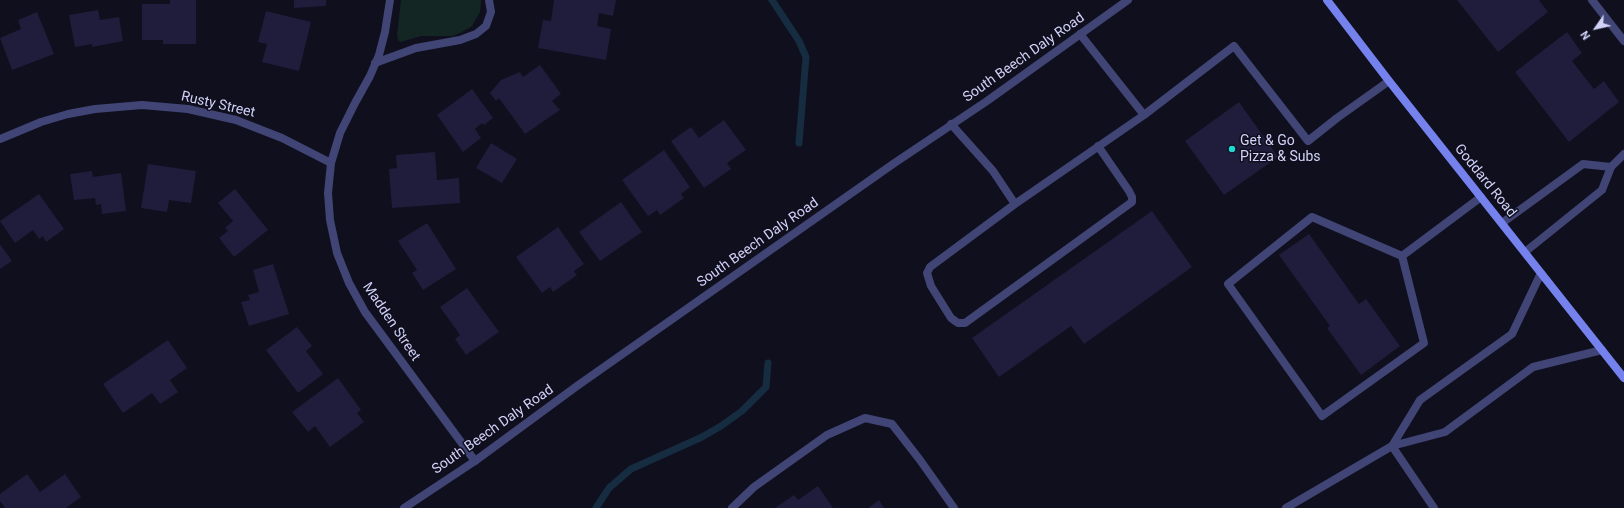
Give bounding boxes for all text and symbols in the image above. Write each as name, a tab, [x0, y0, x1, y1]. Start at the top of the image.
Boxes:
north arrow	[1576, 8, 1616, 48]
street label: South Beech Daly Road	[960, 10, 1088, 106]
text: N	[1578, 28, 1593, 42]
street label: Rusty Street	[179, 88, 257, 122]
place label: Get & Go Pizza & Subs	[1240, 133, 1321, 166]
street label: Goddard Road	[1450, 141, 1520, 221]
marker: Get & Go Pizza & Subs	[1227, 144, 1237, 154]
street label: South Beech Daly Road	[694, 195, 822, 291]
street label: Madden Street	[359, 280, 423, 364]
street label: South Beech Daly Road	[429, 382, 557, 478]

